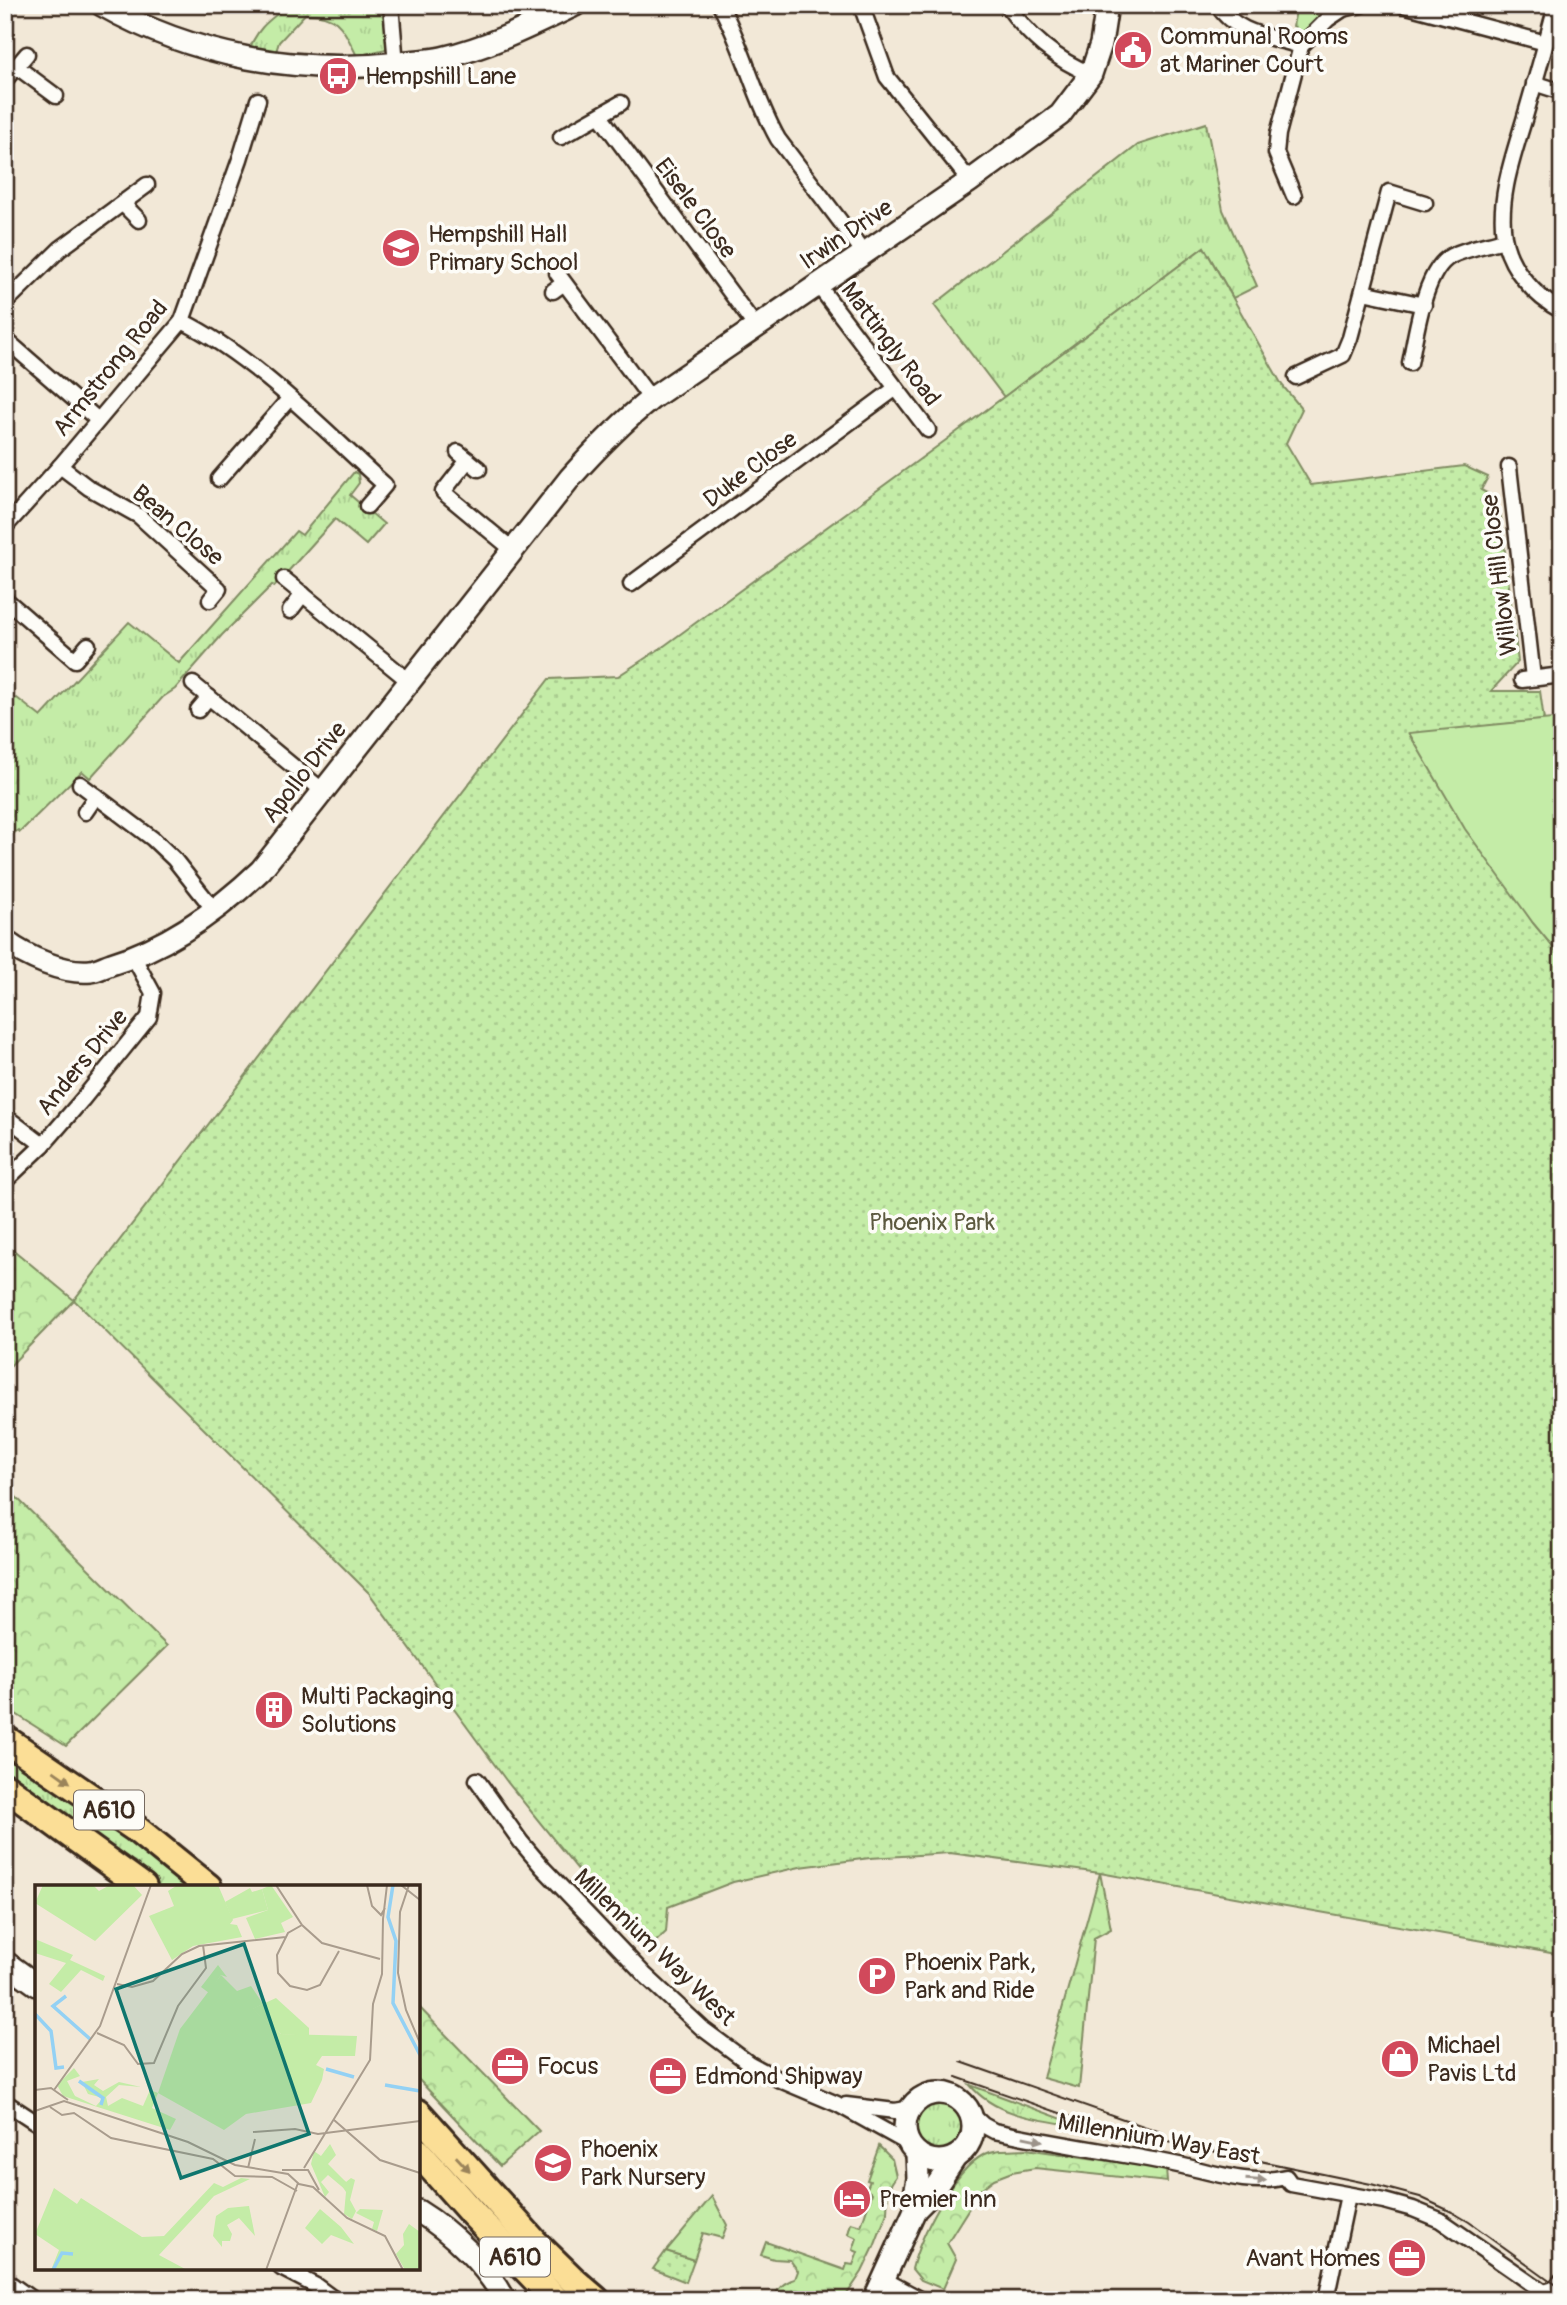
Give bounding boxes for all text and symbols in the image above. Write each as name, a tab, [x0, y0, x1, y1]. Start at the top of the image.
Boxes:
place label: Communal Rooms at Mariner Court	[1160, 22, 1348, 79]
public building icon: Communal Rooms at Mariner Court	[1112, 29, 1154, 71]
bus stop icon: Hempshill Lane	[317, 55, 359, 97]
place label: Hempshill Lane	[365, 62, 516, 91]
street label: Eisele Close	[648, 152, 743, 264]
street label: Irwin Drive	[794, 193, 898, 276]
place label: Hempshill Hall Primary School	[428, 220, 578, 277]
school or university icon: Hempshill Hall Primary School	[380, 227, 422, 269]
street label: Mattingly Road	[835, 277, 947, 412]
street label: Armstrong Road	[47, 294, 174, 442]
street label: Duke Close	[698, 425, 803, 514]
street label: Bean Close	[126, 479, 229, 572]
street label: Willow Hill Close	[1475, 492, 1524, 657]
street label: Apollo Drive	[256, 716, 353, 829]
street label: Anders Drive	[31, 1003, 134, 1121]
park label: Phoenix Park	[869, 1208, 995, 1237]
place label: Multi Packaging Solutions	[301, 1682, 454, 1739]
building icon: Multi Packaging Solutions	[253, 1689, 295, 1731]
one-way arrow	[53, 1770, 71, 1784]
road number: A610	[74, 1790, 144, 1829]
street label: Millennium Way West	[568, 1863, 742, 2032]
inset map	[35, 1885, 420, 2270]
place label: Phoenix Park, Park and Ride	[904, 1948, 1036, 2005]
parking icon: Phoenix Park, Park and Ride	[856, 1955, 898, 1997]
place label: Michael Pavis Ltd	[1427, 2031, 1516, 2088]
shop icon: Michael Pavis Ltd	[1379, 2038, 1421, 2080]
office icon: Focus	[489, 2045, 531, 2087]
place label: Focus	[537, 2052, 598, 2081]
office icon: Edmond Shipway	[647, 2055, 689, 2097]
place label: Edmond Shipway	[695, 2062, 862, 2091]
street label: Millennium Way East	[1056, 2107, 1263, 2172]
one-way arrow	[1022, 2133, 1044, 2144]
place label: Phoenix Park Nursery	[580, 2135, 705, 2192]
school or university icon: Phoenix Park Nursery	[532, 2142, 574, 2184]
one-way arrow	[455, 2155, 471, 2173]
one-way arrow	[1245, 2175, 1267, 2186]
hotel icon: Premier Inn	[831, 2178, 873, 2220]
place label: Premier Inn	[879, 2185, 997, 2214]
office icon: Avant Homes	[1386, 2237, 1428, 2279]
road number: A610	[480, 2238, 550, 2276]
place label: Avant Homes	[1245, 2244, 1380, 2273]

